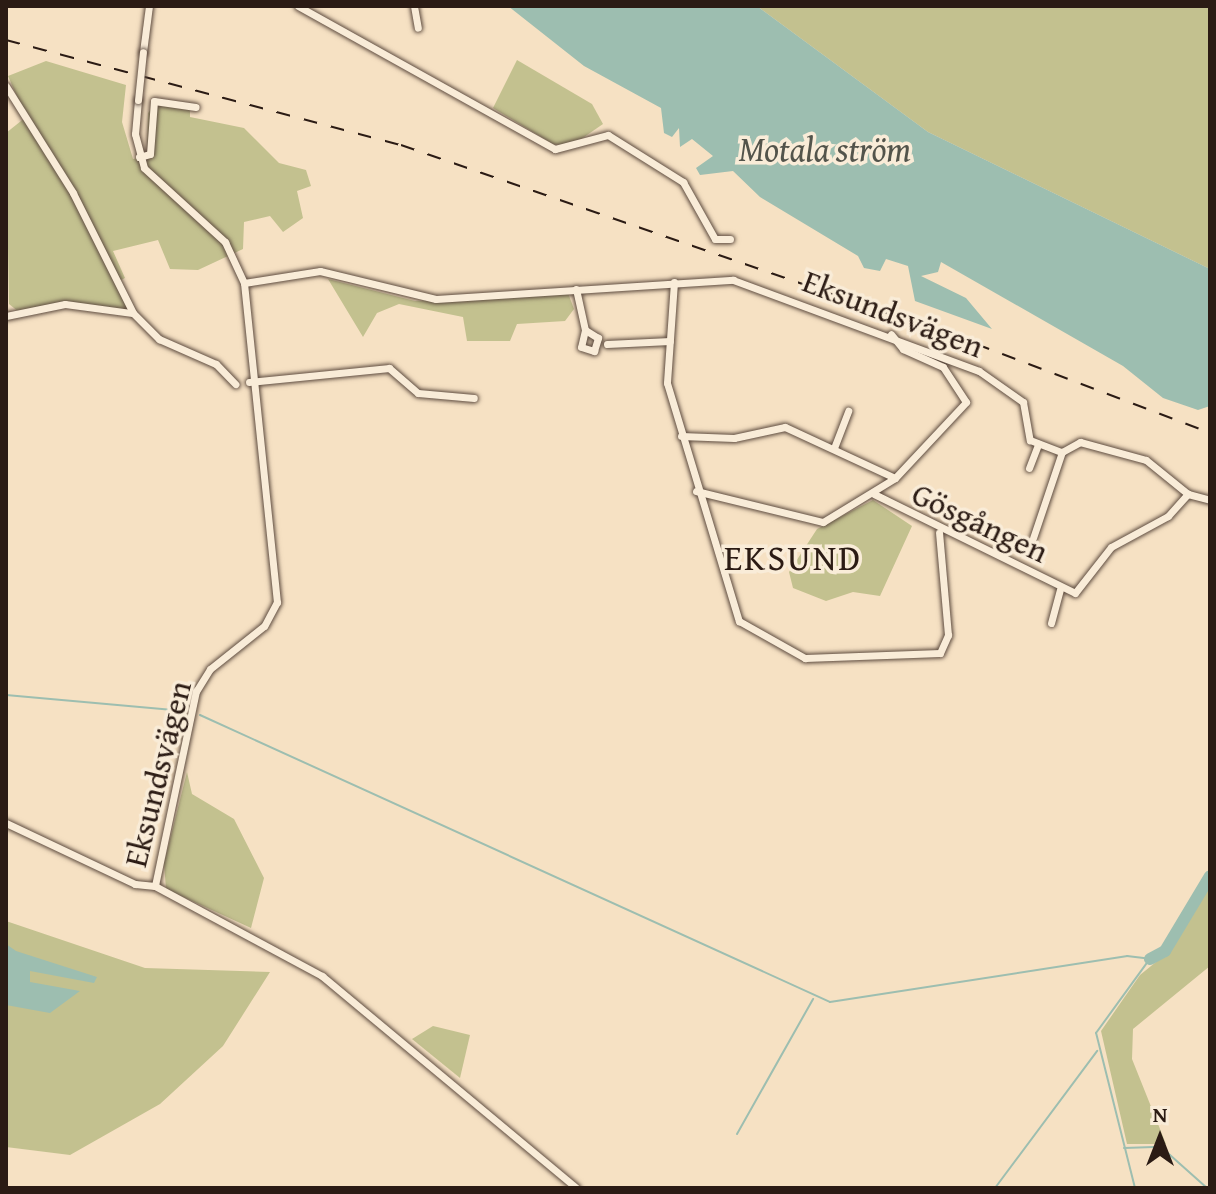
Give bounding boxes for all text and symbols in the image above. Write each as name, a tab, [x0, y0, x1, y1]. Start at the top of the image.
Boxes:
water label: Motala ström	[739, 129, 911, 169]
street label: Eksundsvägen	[797, 262, 989, 366]
street label: Gösgången	[906, 475, 1054, 571]
district label: EKSUND	[724, 535, 862, 579]
street label: Eksundsvägen	[116, 677, 200, 871]
north arrow	[1120, 1098, 1200, 1178]
text: N	[1153, 1098, 1167, 1130]

